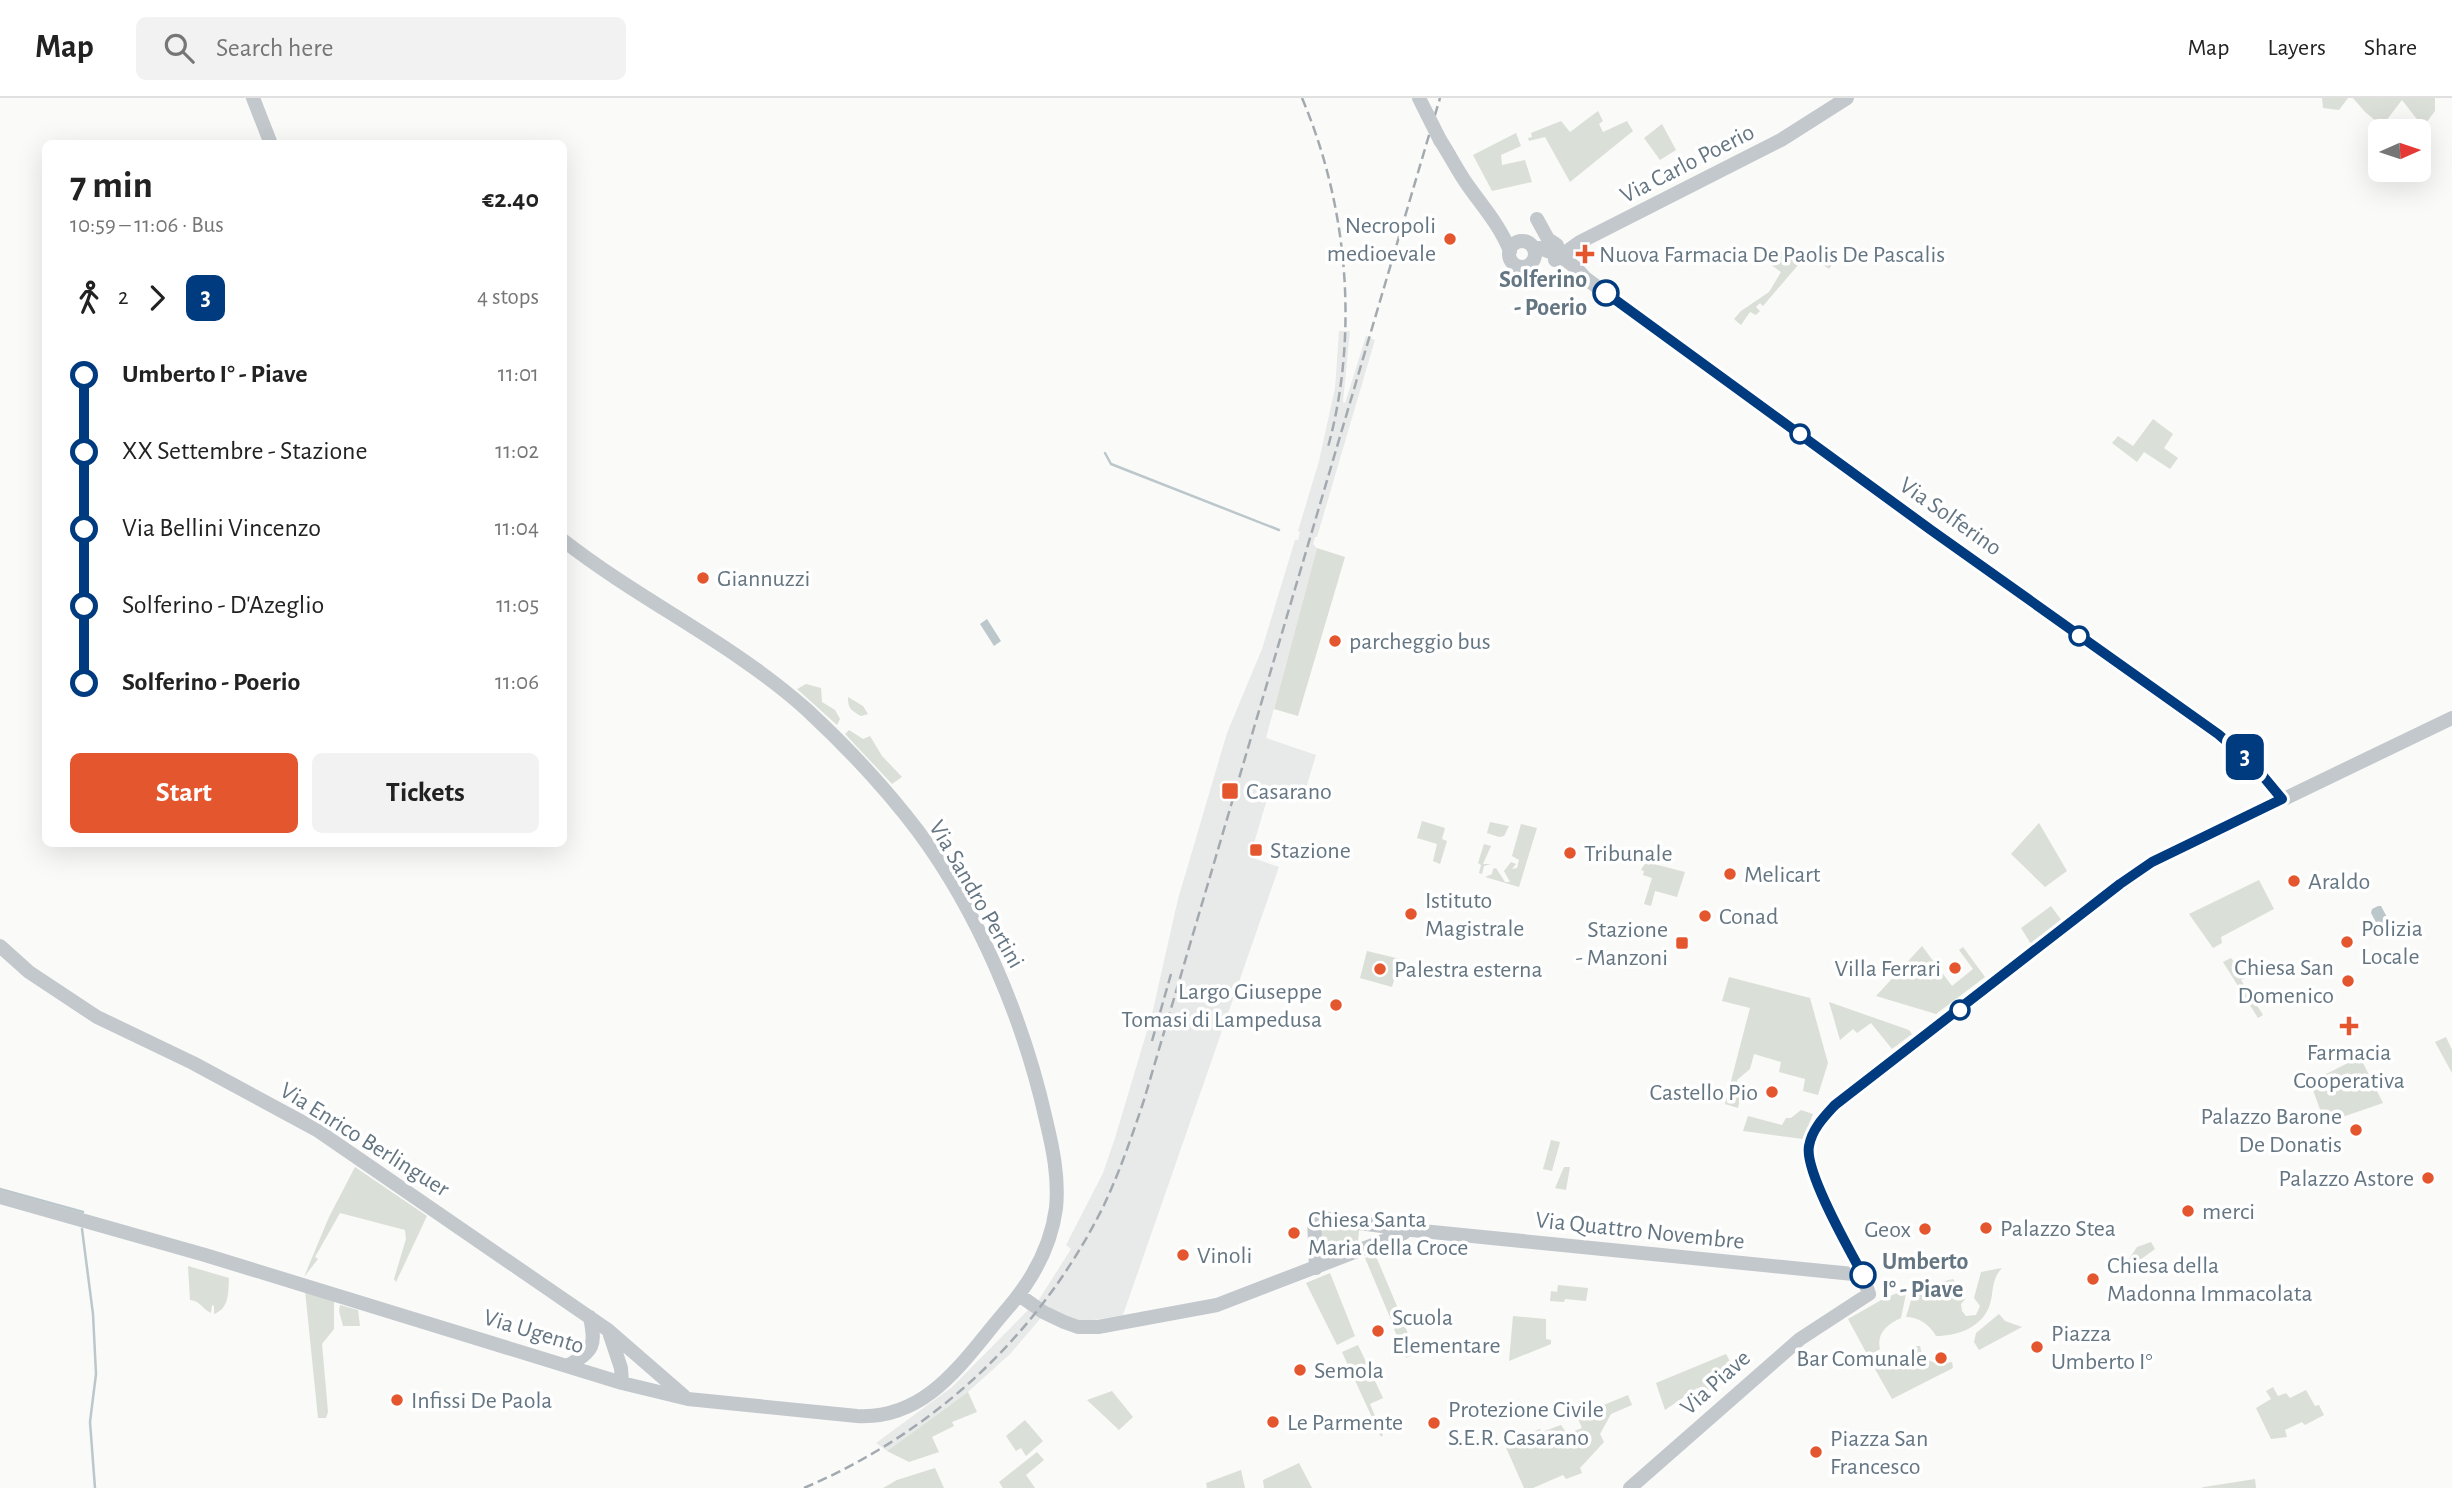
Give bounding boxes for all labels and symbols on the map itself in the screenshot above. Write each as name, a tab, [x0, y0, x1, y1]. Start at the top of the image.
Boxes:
north arrow	[2368, 119, 2431, 182]
street label: Via Carlo Poerio	[1617, 120, 1758, 208]
place label: Necropoli medioevale	[1327, 214, 1436, 266]
marker: Necropoli medioevale	[1442, 231, 1458, 247]
place label: Nuova Farmacia De Paolis De Pascalis	[1599, 243, 1945, 267]
marker: Nuova Farmacia De Paolis De Pascalis	[1577, 246, 1593, 262]
place label: Solferino - Poerio	[1499, 268, 1587, 320]
marker: Solferino - Poerio	[1593, 280, 1619, 306]
unlabelled marker	[1790, 424, 1810, 444]
street label: Via Solferino	[1895, 473, 2006, 561]
place label: Giannuzzi	[717, 567, 810, 591]
marker: Giannuzzi	[695, 570, 711, 586]
unlabelled marker	[2069, 626, 2089, 646]
place label: parcheggio bus	[1349, 630, 1491, 654]
marker: parcheggio bus	[1327, 633, 1343, 649]
line badge: 3	[2222, 734, 2268, 780]
place label: Casarano	[1246, 780, 1332, 804]
marker: Casarano	[1220, 781, 1240, 801]
street label: Via Sandro Pertini	[924, 816, 1028, 973]
place label: Stazione	[1270, 839, 1351, 863]
marker: Stazione	[1248, 842, 1264, 858]
place label: Tribunale	[1584, 842, 1673, 866]
marker: Tribunale	[1562, 845, 1578, 861]
place label: Melicart	[1744, 863, 1821, 887]
marker: Melicart	[1722, 866, 1738, 882]
place label: Araldo	[2308, 870, 2370, 894]
marker: Araldo	[2286, 873, 2302, 889]
place label: Istituto Magistrale	[1425, 889, 1524, 941]
place label: Conad	[1719, 905, 1778, 929]
marker: Istituto Magistrale	[1403, 906, 1419, 922]
marker: Conad	[1697, 908, 1713, 924]
place label: Polizia Locale	[2361, 917, 2423, 969]
place label: Stazione - Manzoni	[1575, 918, 1668, 970]
marker: Polizia Locale	[2339, 934, 2355, 950]
marker: Stazione - Manzoni	[1674, 935, 1690, 951]
place label: Chiesa San Domenico	[2234, 956, 2334, 1008]
place label: Villa Ferrari	[1834, 957, 1941, 981]
place label: Palestra esterna	[1394, 958, 1543, 982]
marker: Villa Ferrari	[1947, 960, 1963, 976]
marker: Palestra esterna	[1372, 961, 1388, 977]
marker: Chiesa San Domenico	[2340, 973, 2356, 989]
place label: Largo Giuseppe Tomasi di Lampedusa	[1121, 980, 1322, 1032]
marker: Largo Giuseppe Tomasi di Lampedusa	[1328, 997, 1344, 1013]
unlabelled marker	[1950, 1000, 1970, 1020]
marker: Farmacia Cooperativa	[2341, 1018, 2357, 1034]
place label: Farmacia Cooperativa	[2293, 1041, 2405, 1093]
street label: Via Enrico Berlinguer	[276, 1078, 454, 1202]
place label: Castello Pio	[1649, 1081, 1758, 1105]
marker: Castello Pio	[1764, 1084, 1780, 1100]
place label: Palazzo Barone De Donatis	[2200, 1105, 2342, 1157]
marker: Palazzo Barone De Donatis	[2348, 1122, 2364, 1138]
place label: Palazzo Astore	[2278, 1167, 2414, 1191]
marker: Palazzo Astore	[2420, 1170, 2436, 1186]
place label: merci	[2202, 1200, 2255, 1224]
marker: merci	[2180, 1203, 2196, 1219]
place label: Chiesa Santa Maria della Croce	[1308, 1208, 1468, 1260]
street label: Via Quattro Novembre	[1534, 1208, 1746, 1254]
place label: Palazzo Stea	[2000, 1217, 2116, 1241]
place label: Geox	[1864, 1218, 1912, 1242]
marker: Palazzo Stea	[1978, 1220, 1994, 1236]
marker: Geox	[1917, 1221, 1933, 1237]
marker: Chiesa Santa Maria della Croce	[1286, 1225, 1302, 1241]
place label: Vinoli	[1197, 1244, 1252, 1268]
marker: Vinoli	[1175, 1247, 1191, 1263]
place label: Umberto I° - Piave	[1882, 1250, 1969, 1302]
place label: Chiesa della Madonna Immacolata	[2107, 1254, 2313, 1306]
marker: Umberto I° - Piave	[1850, 1262, 1876, 1288]
marker: Chiesa della Madonna Immacolata	[2085, 1271, 2101, 1287]
street label: Via Ugento	[481, 1305, 587, 1359]
place label: Scuola Elementare	[1392, 1306, 1500, 1358]
place label: Piazza Umberto I°	[2051, 1322, 2152, 1374]
marker: Scuola Elementare	[1370, 1323, 1386, 1339]
marker: Piazza Umberto I°	[2029, 1339, 2045, 1355]
street label: Via Piave	[1676, 1346, 1755, 1420]
place label: Bar Comunale	[1796, 1347, 1927, 1371]
marker: Bar Comunale	[1933, 1350, 1949, 1366]
place label: Semola	[1314, 1359, 1384, 1383]
marker: Semola	[1292, 1362, 1308, 1378]
place label: Infissi De Paola	[411, 1389, 552, 1413]
marker: Infissi De Paola	[389, 1392, 405, 1408]
place label: Protezione Civile S.E.R. Casarano	[1448, 1398, 1604, 1450]
place label: Le Parmente	[1287, 1411, 1403, 1435]
marker: Le Parmente	[1265, 1414, 1281, 1430]
marker: Protezione Civile S.E.R. Casarano	[1426, 1415, 1442, 1431]
place label: Piazza San Francesco	[1830, 1427, 1928, 1479]
marker: Piazza San Francesco	[1808, 1444, 1824, 1460]

